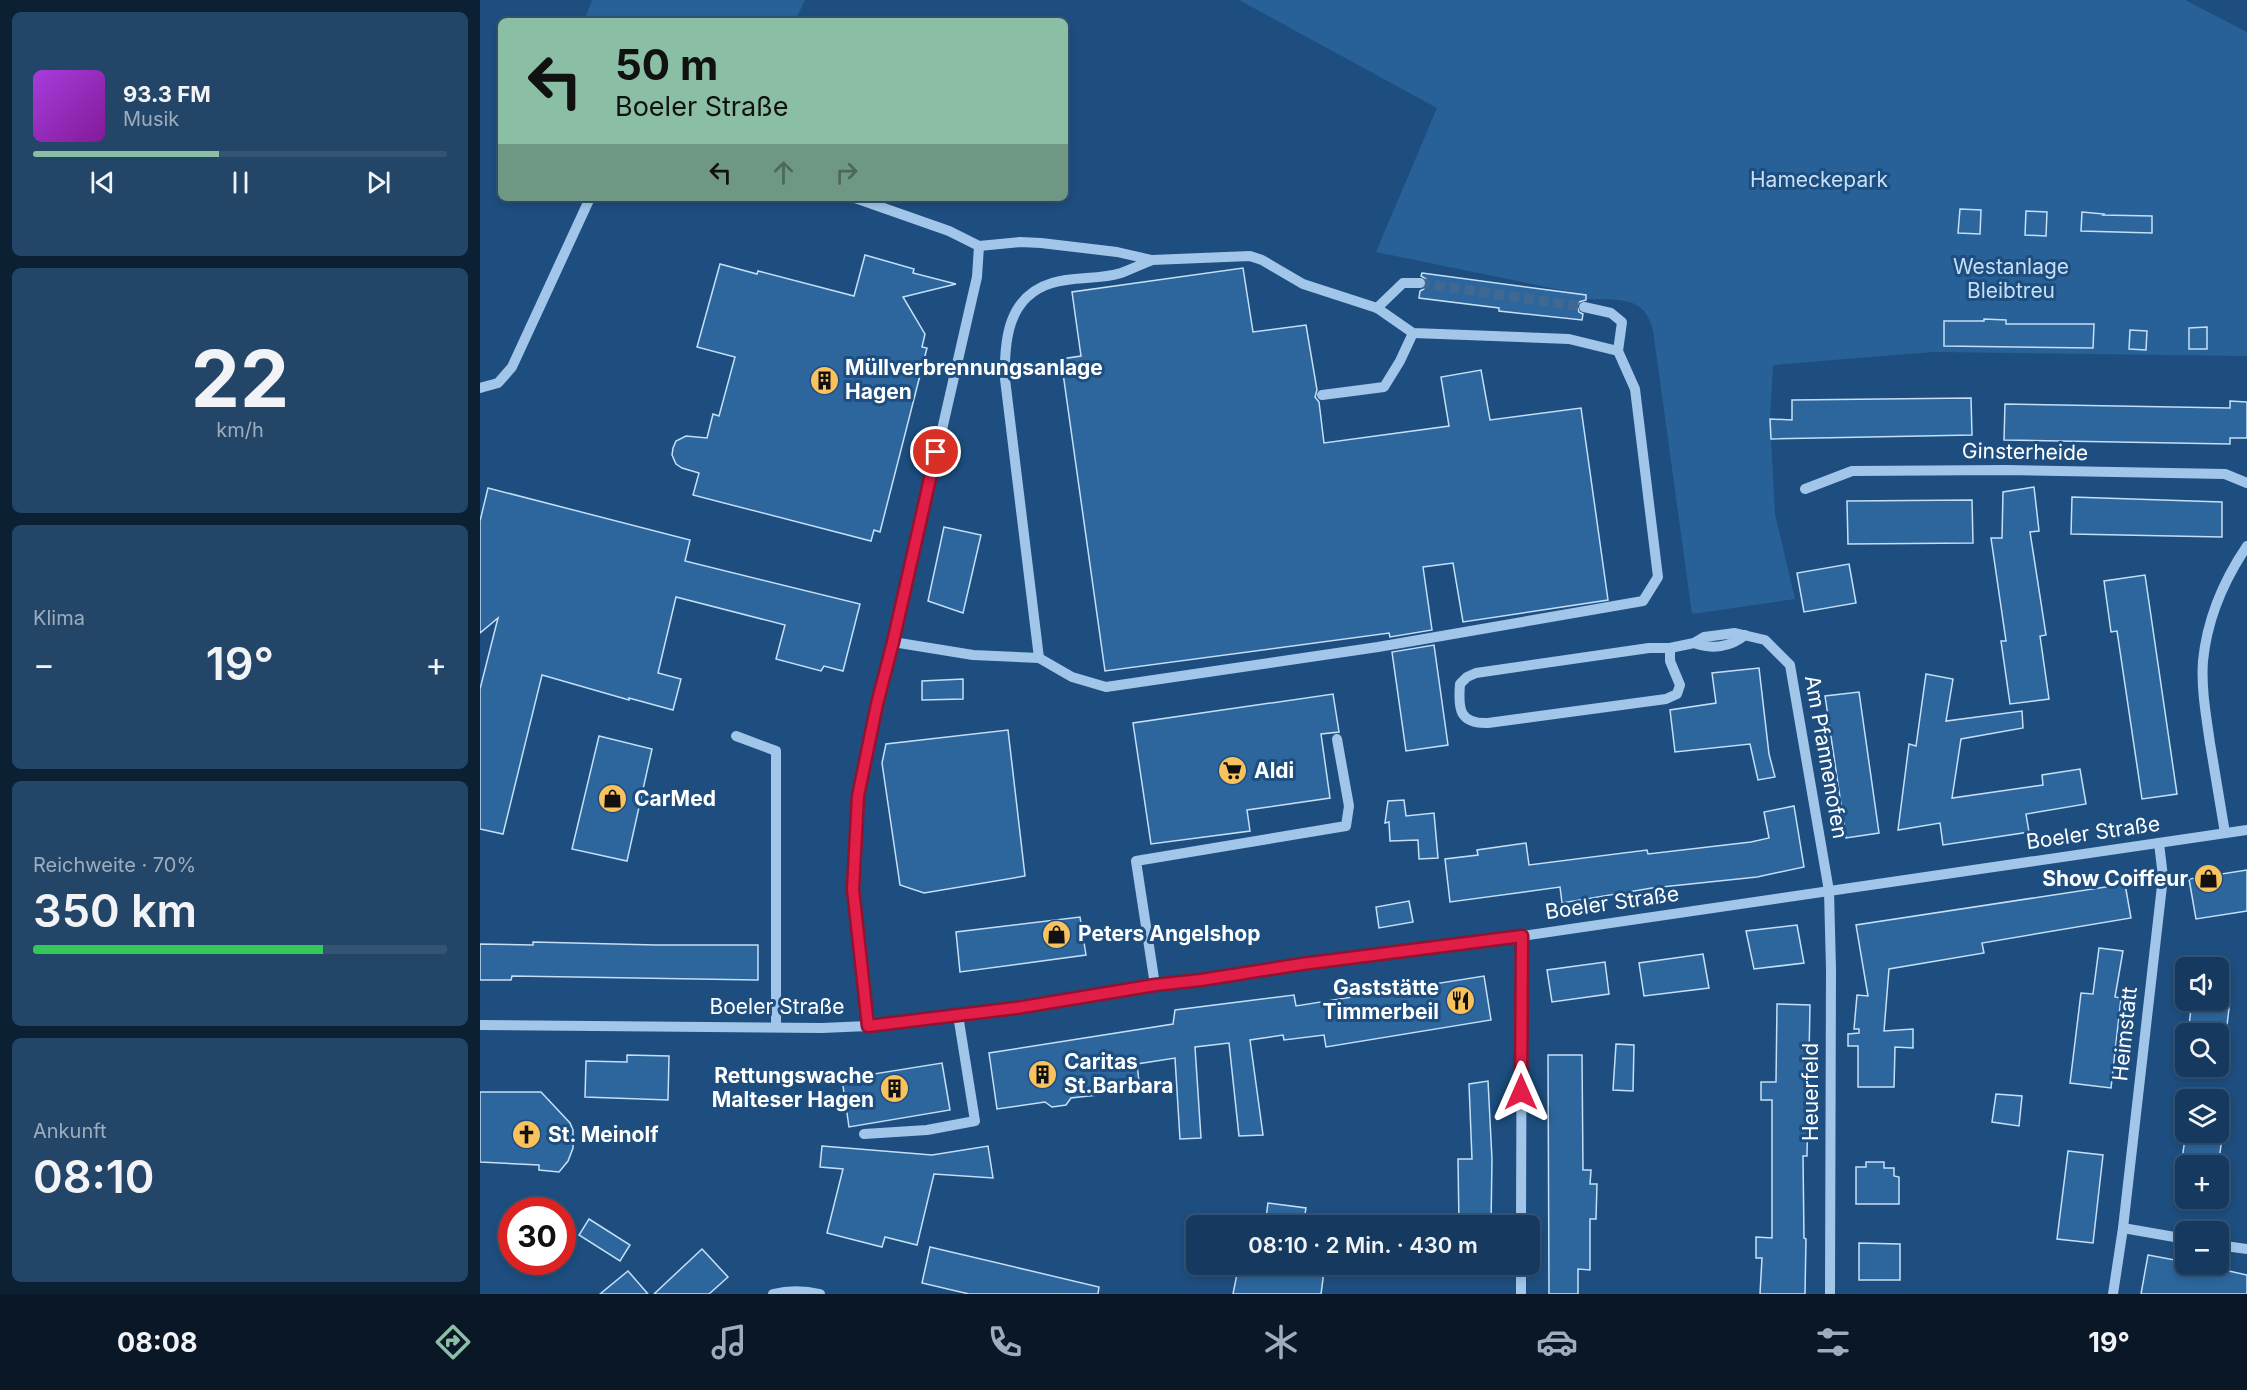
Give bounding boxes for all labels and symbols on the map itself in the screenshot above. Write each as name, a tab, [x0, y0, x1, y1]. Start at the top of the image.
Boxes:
park label: Hameckepark	[1750, 167, 1888, 192]
park label: Westanlage Bleibtreu	[1953, 254, 2069, 303]
place label: Müllverbrennungsanlage Hagen	[845, 355, 1103, 404]
building icon: Müllverbrennungsanlage Hagen	[808, 364, 840, 396]
pin	[910, 426, 961, 477]
street label: Ginsterheide	[1962, 438, 2088, 465]
street label: Am Pfannenofen	[1800, 673, 1853, 840]
supermarket icon: Aldi	[1217, 755, 1249, 787]
place label: Aldi	[1254, 758, 1294, 783]
shop icon: CarMed	[597, 783, 629, 815]
place label: CarMed	[634, 786, 716, 811]
street label: Boeler Straße	[2024, 811, 2161, 854]
shop icon: Show Coiffeur	[2193, 863, 2225, 895]
place label: Show Coiffeur	[2042, 866, 2188, 891]
street label: Boeler Straße	[1543, 881, 1680, 924]
shop icon: Peters Angelshop	[1041, 918, 1073, 950]
place label: Peters Angelshop	[1078, 921, 1260, 946]
place label: Gaststätte Timmerbeil	[1322, 975, 1439, 1024]
restaurant icon: Gaststätte Timmerbeil	[1444, 984, 1476, 1016]
street label: Heimstatt	[2107, 986, 2142, 1082]
street label: Boeler Straße	[710, 994, 844, 1019]
street label: Heuerfeld	[1798, 1043, 1823, 1141]
place label: Caritas St.Barbara	[1064, 1049, 1174, 1098]
building icon: Caritas St.Barbara	[1027, 1058, 1059, 1090]
position arrow	[1489, 1060, 1553, 1124]
place label: Rettungswache Malteser Hagen	[712, 1063, 874, 1112]
building icon: Rettungswache Malteser Hagen	[879, 1072, 911, 1104]
church icon: St. Meinolf	[511, 1119, 543, 1151]
place label: St. Meinolf	[548, 1122, 659, 1147]
speed limit sign: 30	[498, 1197, 576, 1275]

